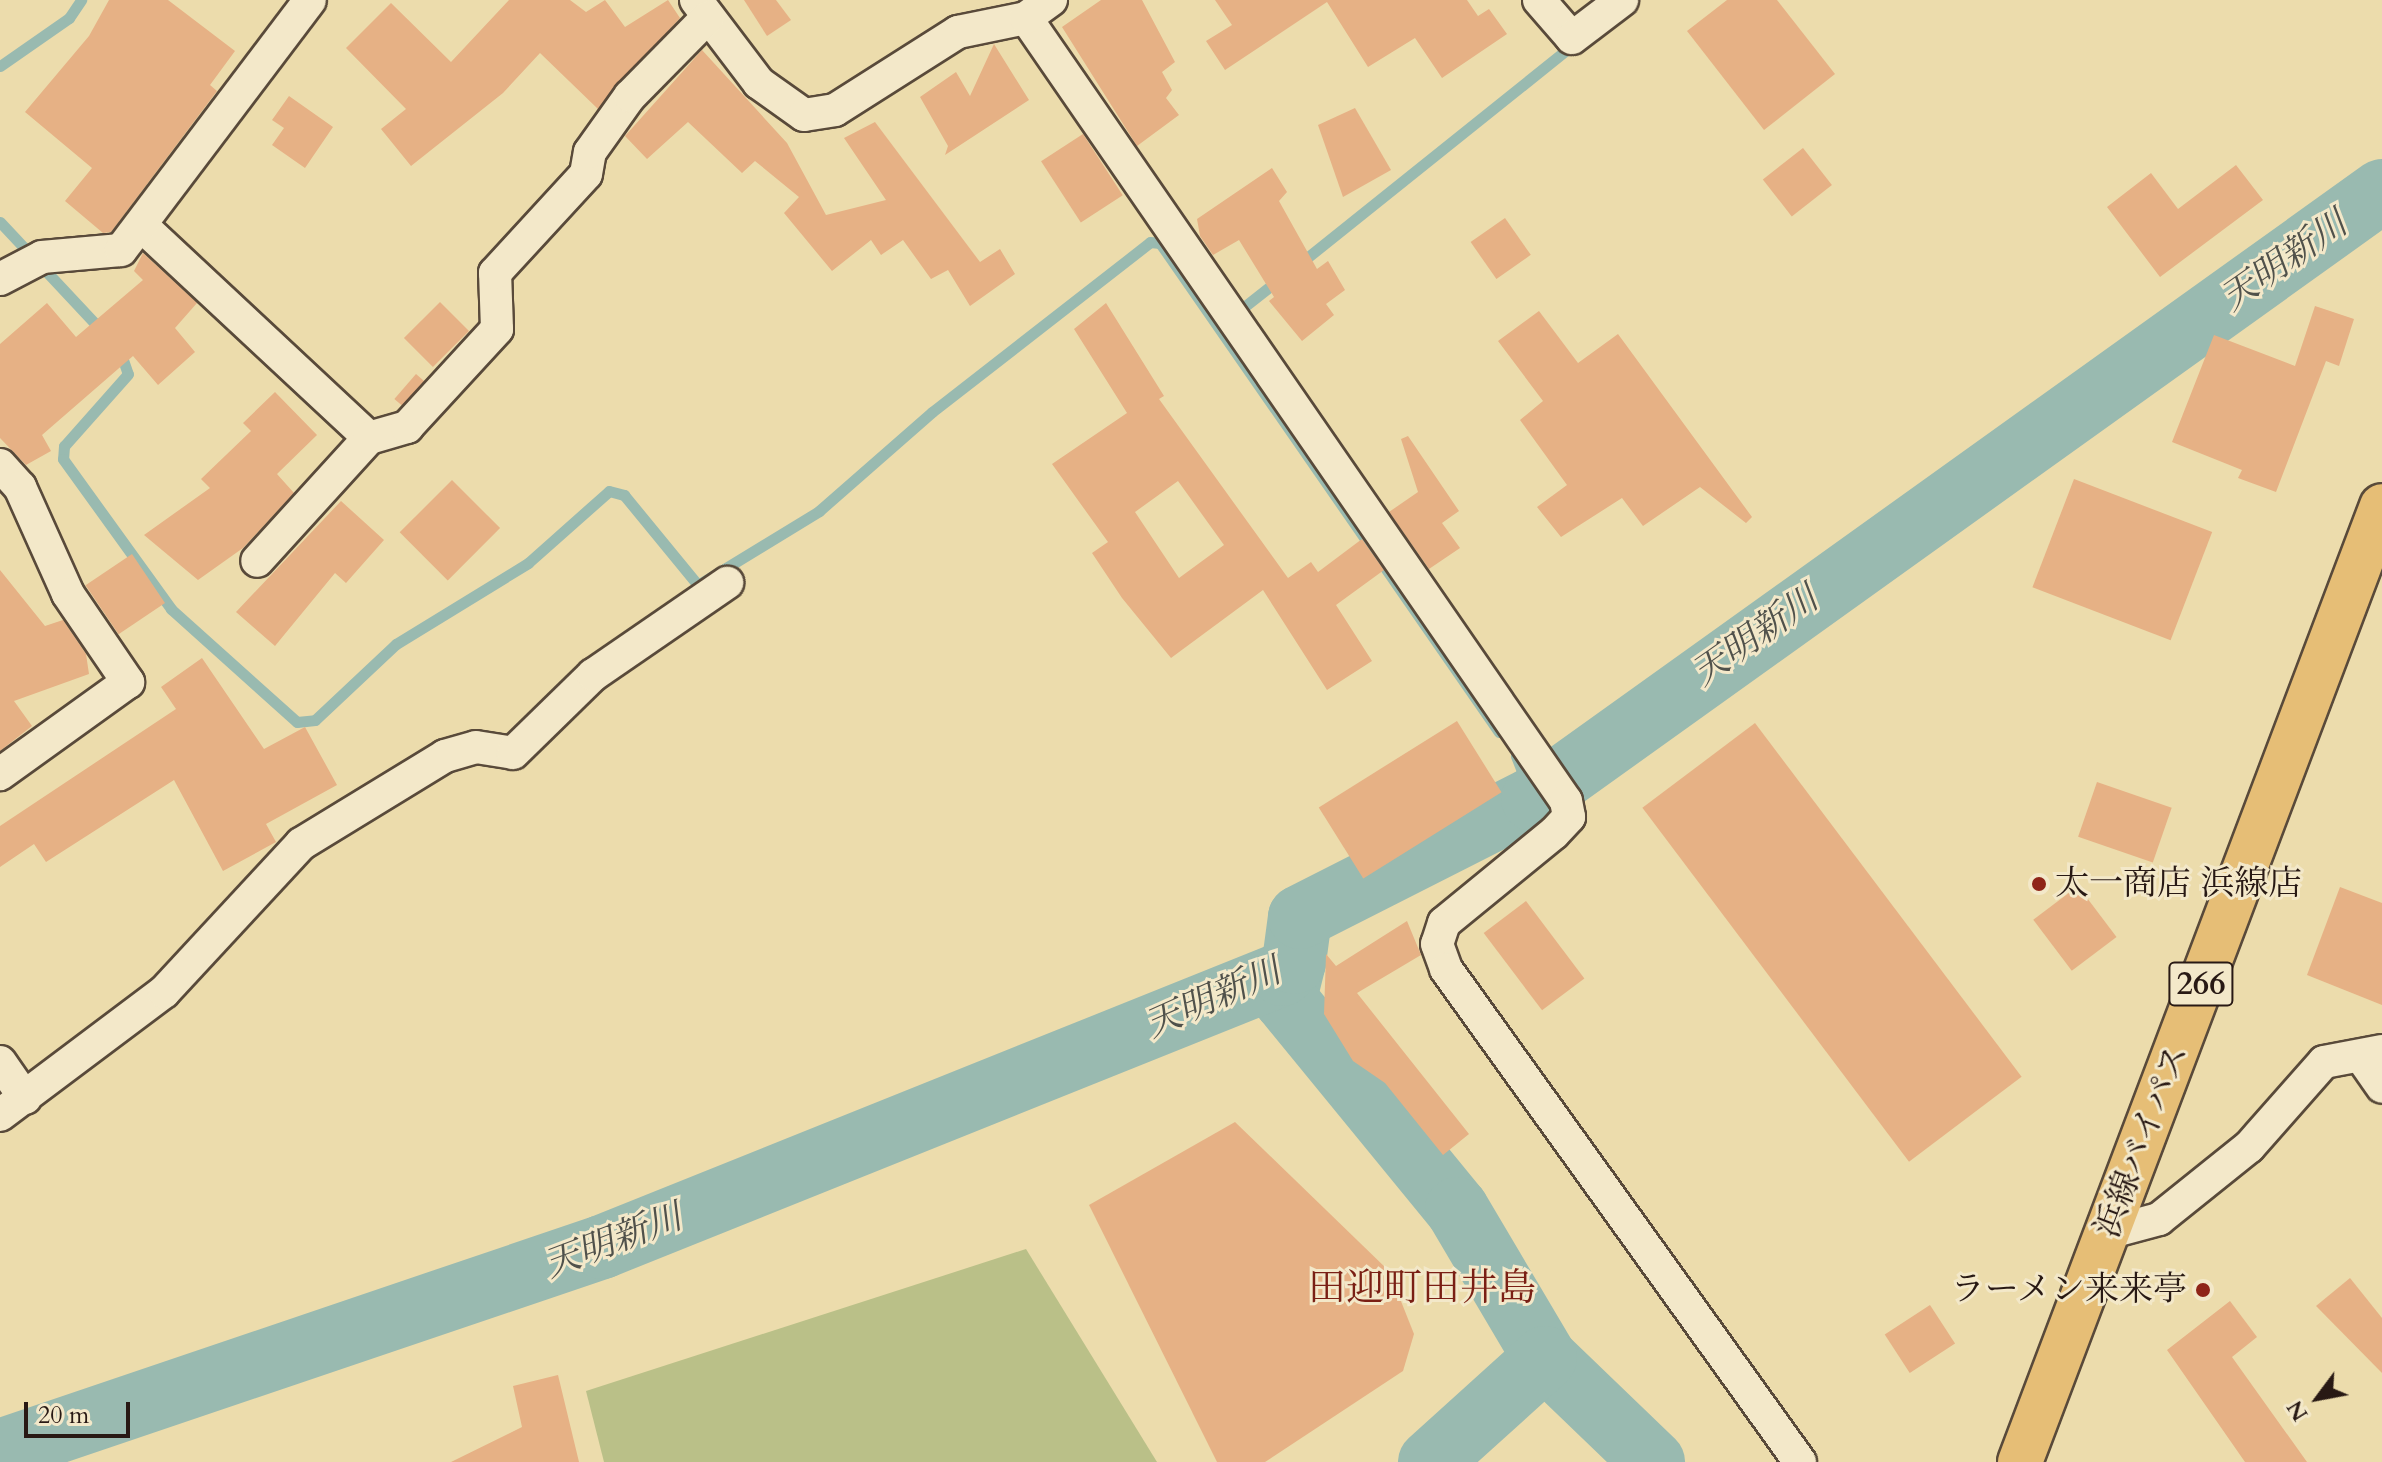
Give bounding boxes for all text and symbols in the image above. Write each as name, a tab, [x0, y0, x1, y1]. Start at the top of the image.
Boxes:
water label: 天明新川	[2213, 202, 2355, 320]
water label: 天明新川	[1684, 577, 1826, 695]
place label: 太一商店 浜線店	[2055, 864, 2302, 904]
marker: 太一商店 浜線店	[2030, 875, 2048, 893]
water label: 天明新川	[1138, 949, 1288, 1047]
road number: 266	[2167, 956, 2235, 1012]
street label: 浜線バイパス	[2086, 1038, 2198, 1244]
water label: 天明新川	[538, 1195, 688, 1287]
district label: 田迎町田井島	[1308, 1266, 1536, 1312]
place label: ラーメン来来亭	[1949, 1270, 2187, 1310]
marker: ラーメン来来亭	[2194, 1281, 2212, 1299]
north arrow	[2278, 1358, 2358, 1438]
scale bar	[28, 1386, 134, 1436]
text: N	[2280, 1395, 2315, 1427]
text: 20 m	[38, 1399, 89, 1432]

